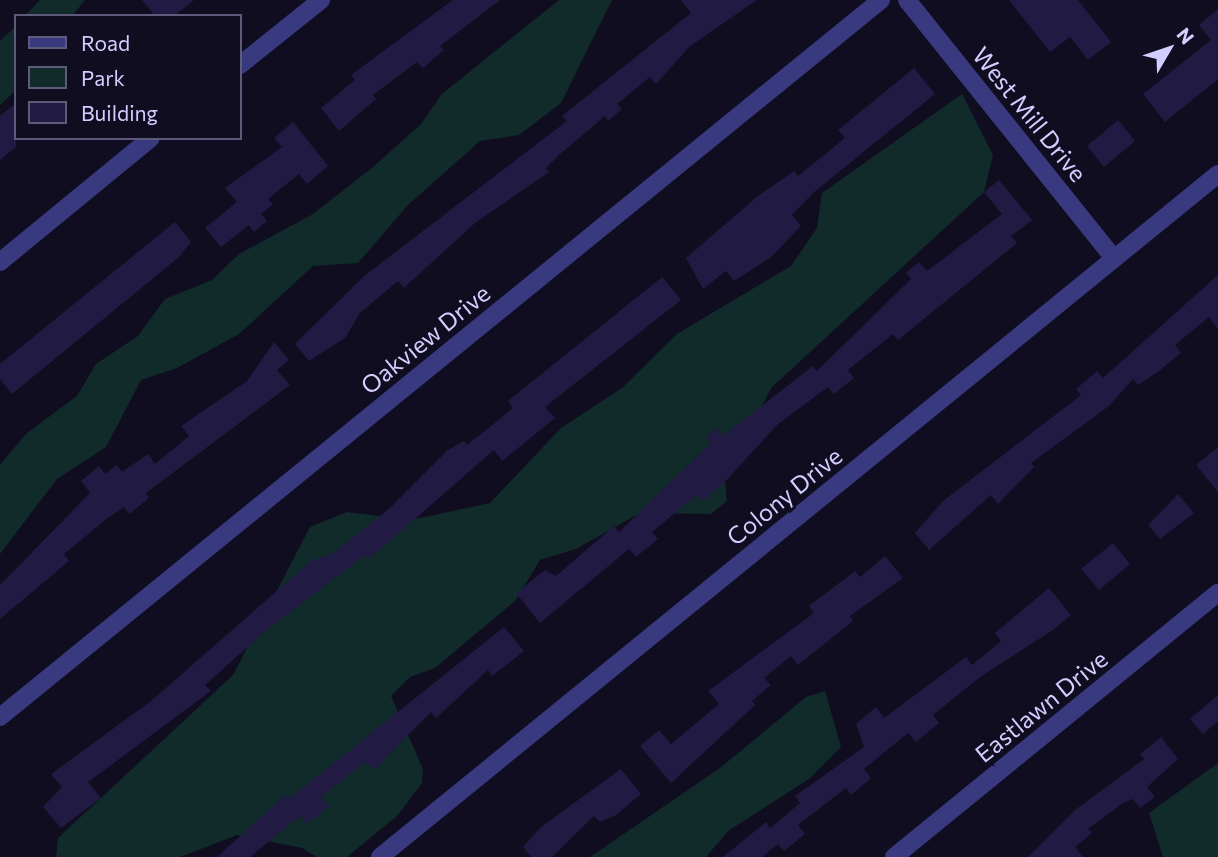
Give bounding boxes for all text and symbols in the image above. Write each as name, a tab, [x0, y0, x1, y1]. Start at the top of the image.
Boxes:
legend	[14, 14, 242, 140]
north arrow	[1134, 14, 1204, 84]
text: N	[1172, 23, 1199, 48]
text: Road	[81, 30, 130, 55]
street label: West Mill Drive	[967, 41, 1093, 187]
text: Park	[81, 65, 125, 90]
text: Building	[81, 100, 158, 125]
street label: Oakview Drive	[355, 278, 495, 400]
street label: Colony Drive	[721, 441, 847, 551]
street label: Eastlawn Drive	[969, 644, 1113, 768]

